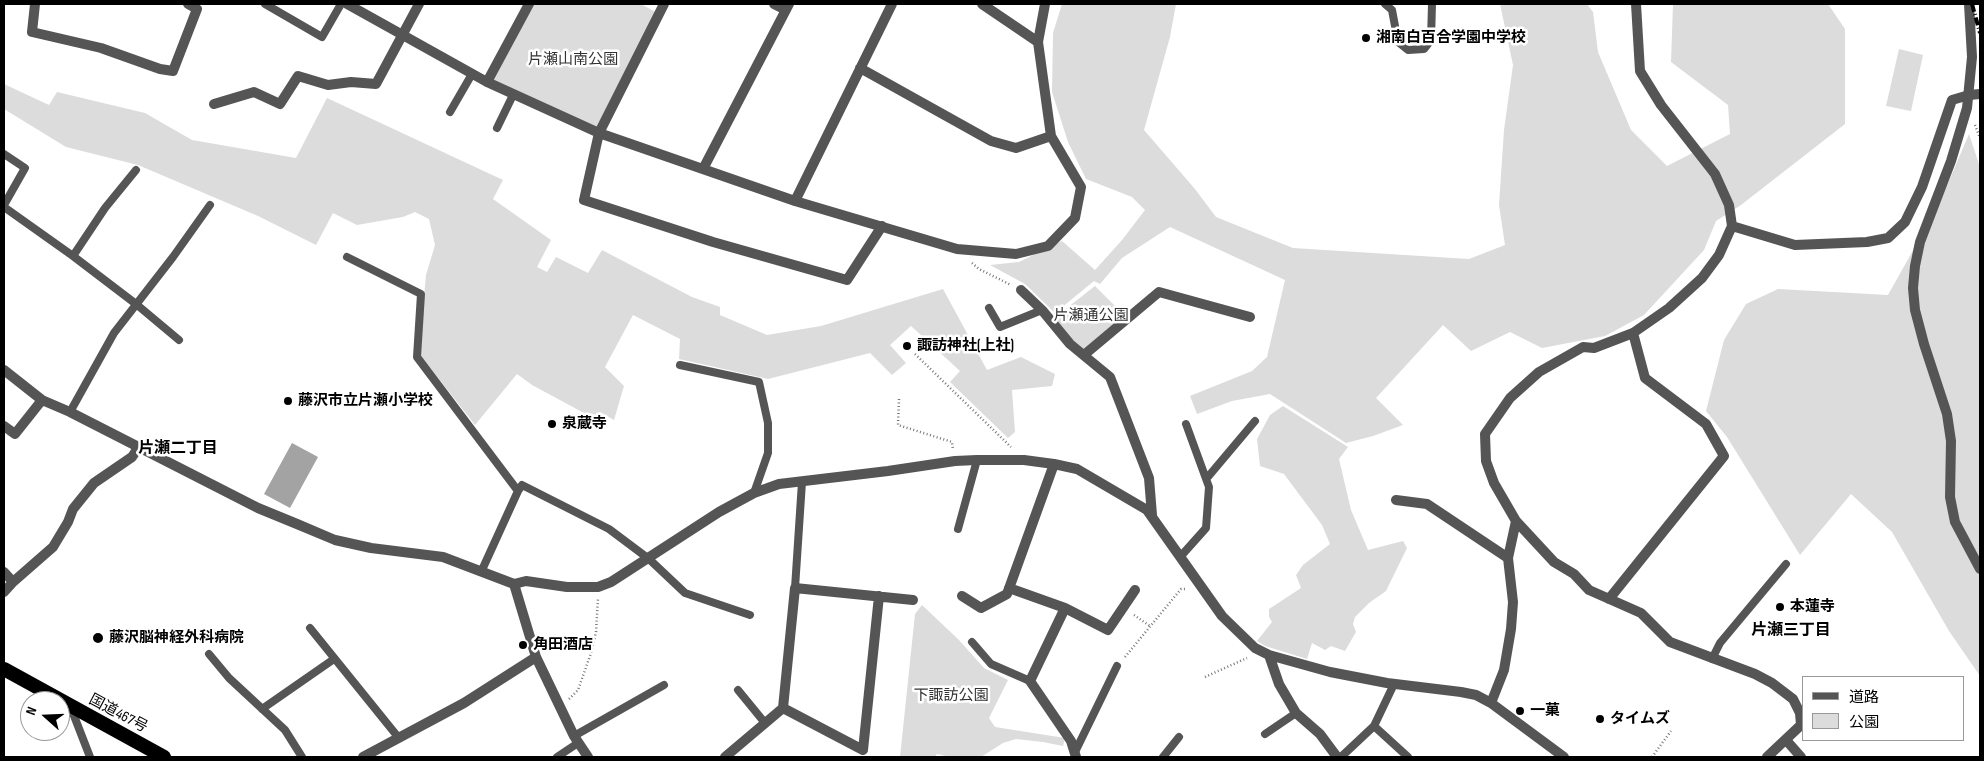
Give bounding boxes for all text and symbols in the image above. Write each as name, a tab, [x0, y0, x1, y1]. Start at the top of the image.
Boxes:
place label: 湘南白百合学園中学校	[1376, 29, 1526, 47]
marker: 湘南白百合学園中学校	[1360, 32, 1372, 44]
park label: 片瀬山南公園	[528, 51, 618, 69]
park label: 片瀬通公園	[1054, 307, 1128, 325]
place label: 諏訪神社(上社)	[917, 337, 1014, 355]
marker: 諏訪神社(上社)	[901, 340, 913, 352]
place label: 藤沢市立片瀬小学校	[298, 392, 433, 410]
marker: 藤沢市立片瀬小学校	[282, 395, 294, 407]
place label: 泉蔵寺	[562, 415, 607, 433]
marker: 泉蔵寺	[546, 418, 558, 430]
district label: 片瀬二丁目	[138, 439, 218, 459]
place label: 本蓮寺	[1790, 598, 1835, 616]
marker: 本蓮寺	[1774, 601, 1786, 613]
district label: 片瀬三丁目	[1751, 621, 1831, 641]
place label: 藤沢脳神経外科病院	[109, 629, 244, 647]
marker: 藤沢脳神経外科病院	[91, 631, 105, 645]
place label: 角田酒店	[533, 636, 593, 654]
marker: 角田酒店	[517, 639, 529, 651]
legend	[1802, 676, 1964, 741]
park label: 下諏訪公園	[914, 687, 988, 705]
text: 道路	[1849, 688, 1879, 707]
north arrow	[20, 691, 70, 741]
street label: 国道467号	[86, 691, 150, 737]
place label: 一菓	[1530, 702, 1560, 720]
text: N	[22, 705, 41, 717]
marker: 一菓	[1514, 705, 1526, 717]
place label: タイムズ	[1610, 710, 1670, 728]
marker: タイムズ	[1594, 713, 1606, 725]
text: 公園	[1849, 713, 1879, 732]

